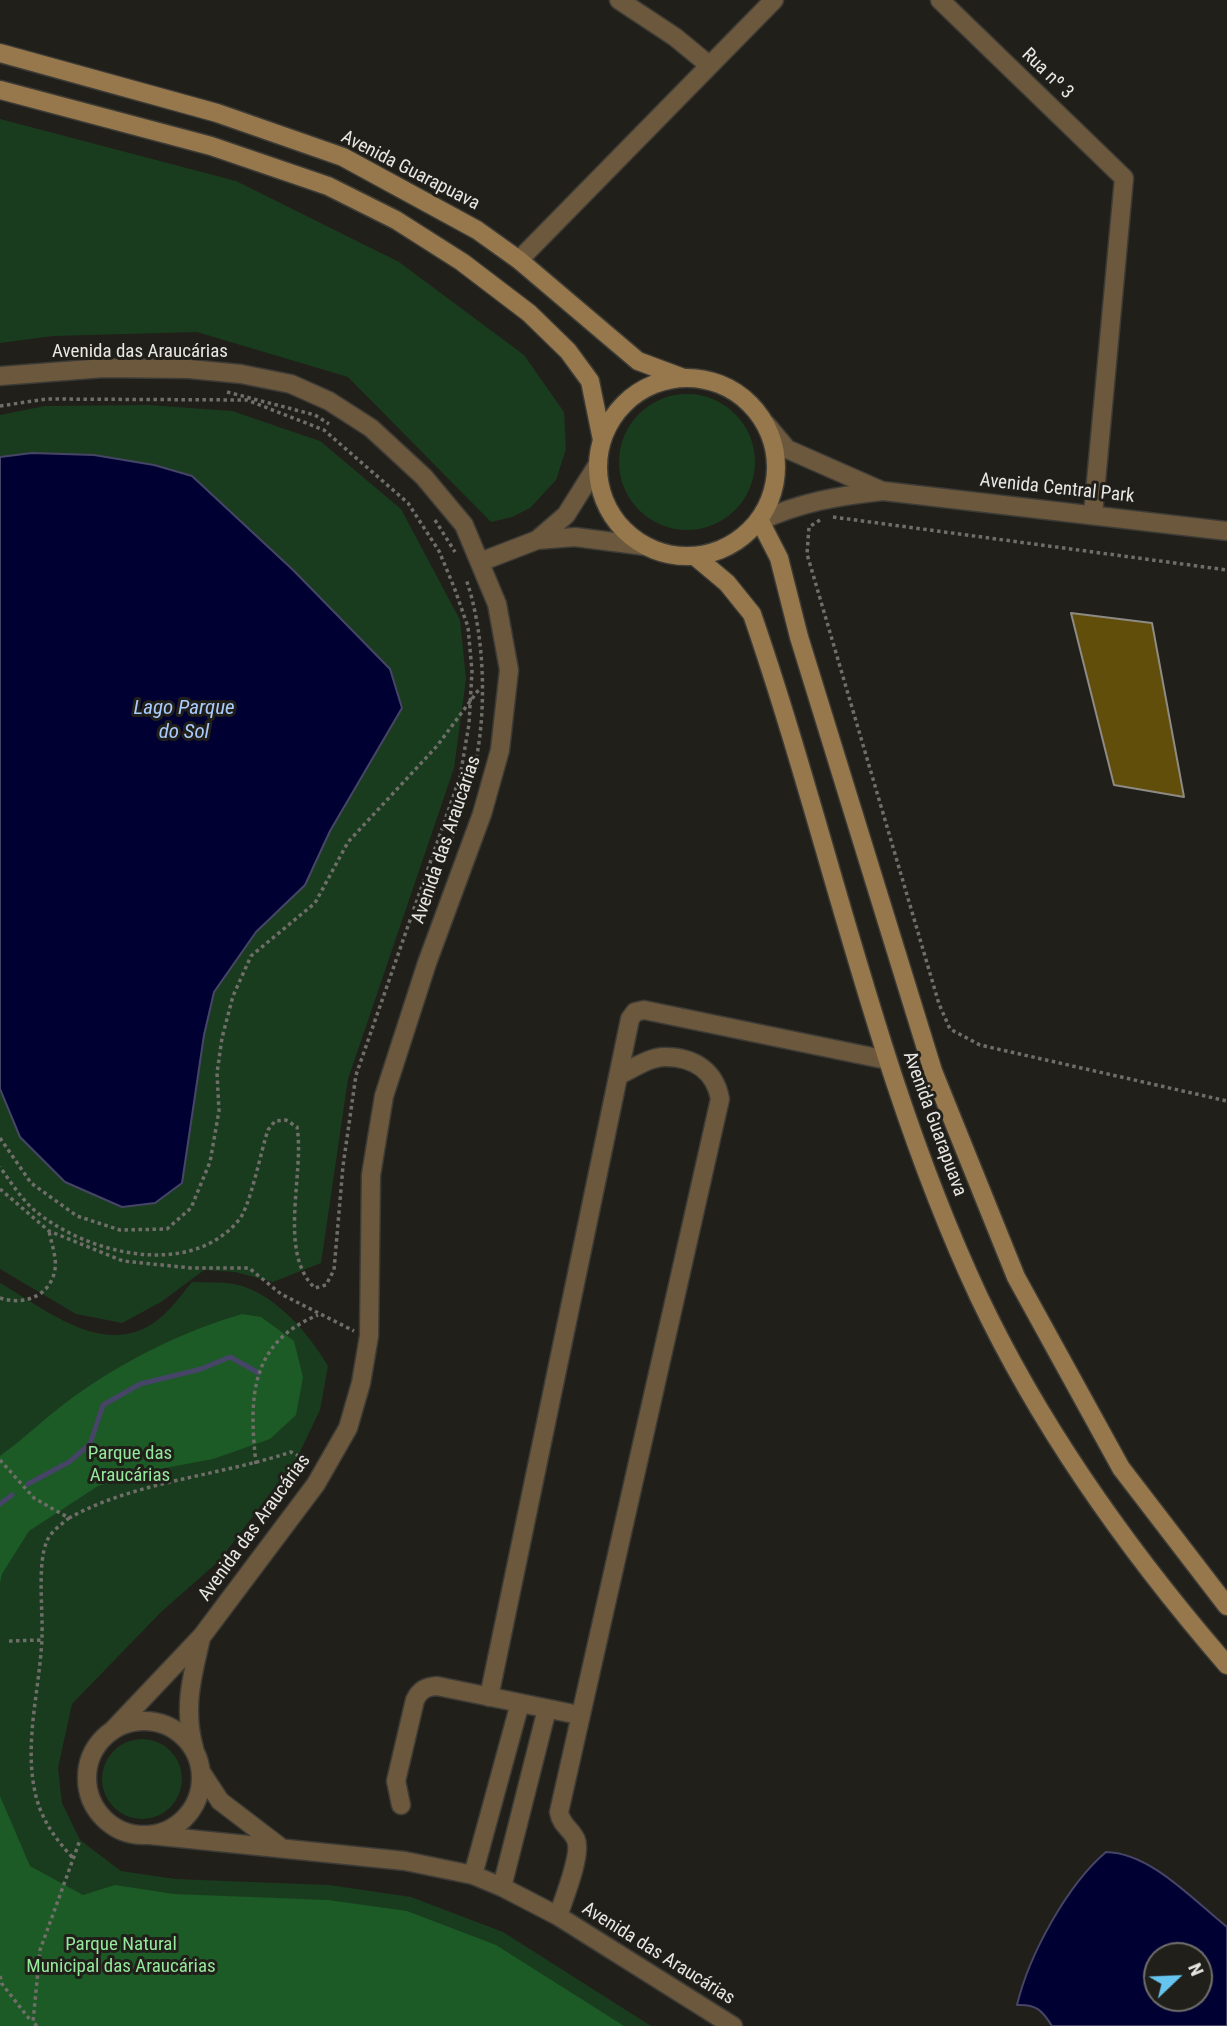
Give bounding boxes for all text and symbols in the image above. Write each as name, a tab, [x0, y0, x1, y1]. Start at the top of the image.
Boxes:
street label: Rua nº 3	[1016, 44, 1078, 104]
street label: Avenida Guarapuava	[337, 126, 483, 216]
street label: Avenida das Araucárias	[52, 341, 228, 363]
street label: Avenida Central Park	[978, 470, 1136, 508]
water label: Lago Parque do Sol	[133, 696, 235, 746]
street label: Avenida das Araucárias	[408, 753, 486, 927]
street label: Avenida Guarapuava	[897, 1048, 971, 1200]
park label: Parque das Araucárias	[88, 1443, 172, 1487]
street label: Avenida das Araucárias	[194, 1450, 316, 1606]
street label: Avenida das Araucárias	[577, 1898, 739, 2010]
park label: Parque Natural Municipal das Araucárias	[26, 1934, 216, 1978]
north arrow	[1143, 1942, 1213, 2012]
text: N	[1183, 1960, 1209, 1979]

